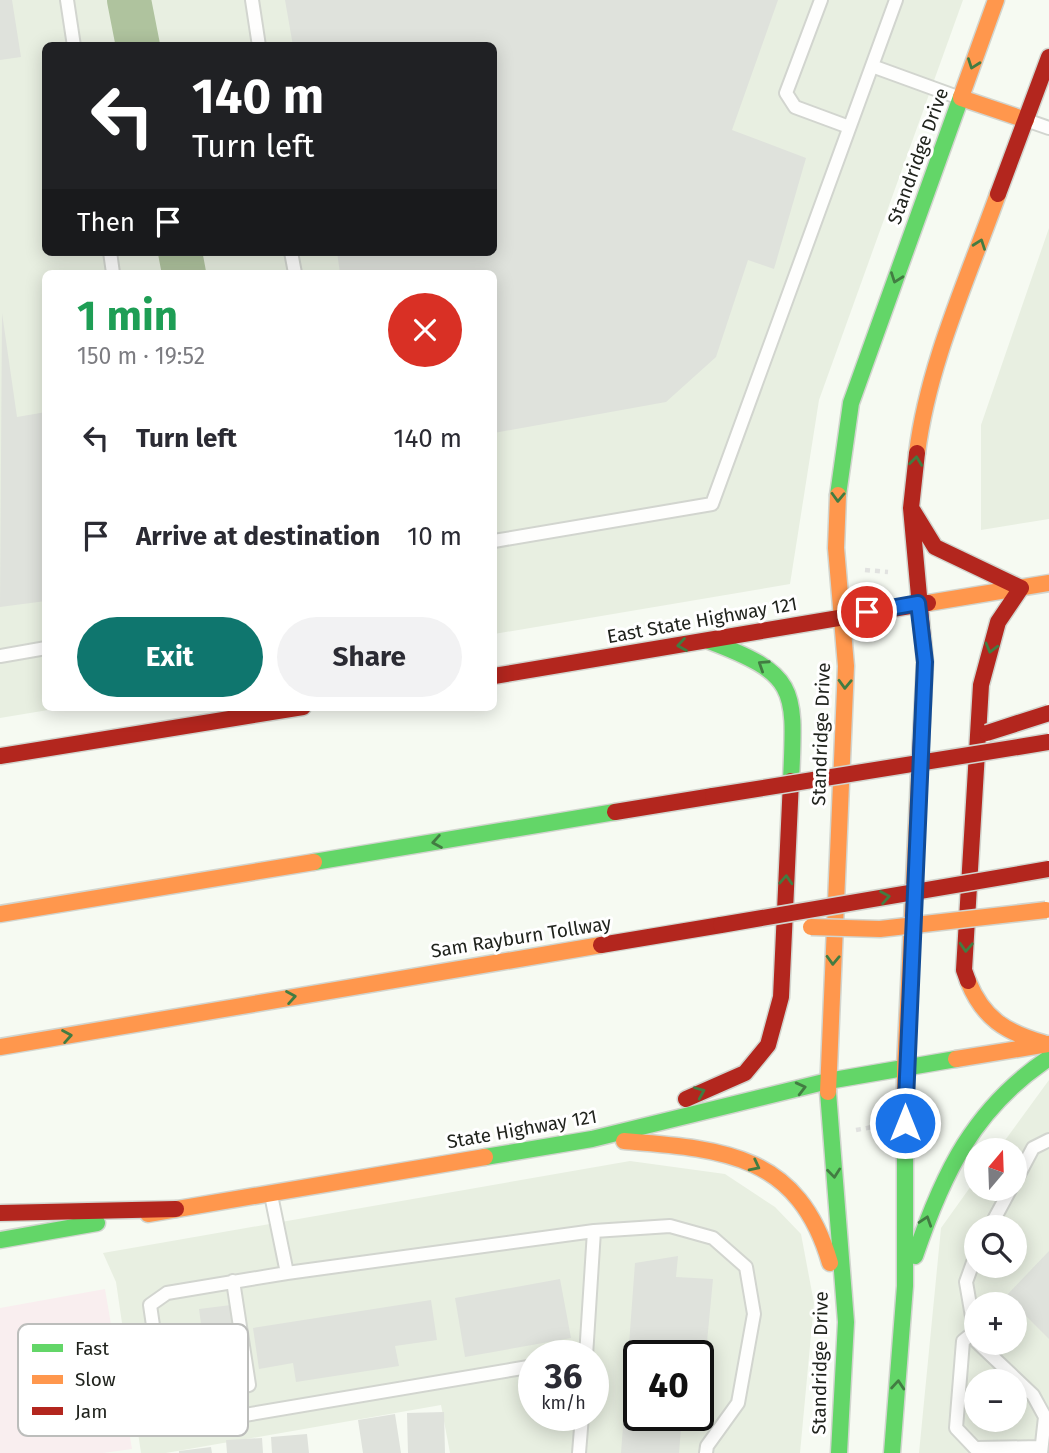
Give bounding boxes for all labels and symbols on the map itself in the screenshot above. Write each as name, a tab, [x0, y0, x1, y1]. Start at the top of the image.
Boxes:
one-way arrow	[967, 58, 981, 70]
street label: Standridge Drive	[883, 85, 953, 227]
one-way arrow	[972, 238, 986, 250]
one-way arrow	[890, 272, 904, 284]
one-way arrow	[909, 456, 924, 467]
one-way arrow	[831, 492, 846, 503]
pin	[837, 582, 897, 642]
street label: East State Highway 121	[605, 592, 799, 648]
one-way arrow	[676, 637, 688, 652]
one-way arrow	[984, 642, 999, 654]
one-way arrow	[758, 660, 771, 673]
street label: Standridge Drive	[807, 662, 835, 806]
one-way arrow	[837, 679, 852, 690]
one-way arrow	[431, 834, 443, 849]
one-way arrow	[779, 875, 794, 886]
one-way arrow	[879, 890, 891, 905]
street label: Sam Rayburn Tollway	[429, 911, 613, 963]
one-way arrow	[959, 942, 974, 953]
one-way arrow	[826, 955, 841, 966]
one-way arrow	[285, 990, 297, 1005]
one-way arrow	[61, 1029, 73, 1044]
one-way arrow	[795, 1081, 807, 1096]
position arrow	[868, 1086, 942, 1160]
one-way arrow	[693, 1087, 705, 1101]
street label: State Highway 121	[445, 1104, 599, 1154]
north arrow	[964, 1138, 1027, 1200]
one-way arrow	[748, 1157, 760, 1171]
one-way arrow	[826, 1168, 841, 1179]
one-way arrow	[918, 1215, 932, 1227]
street label: Standridge Drive	[807, 1291, 833, 1435]
legend	[18, 1324, 248, 1436]
text: Fast	[75, 1337, 109, 1360]
speed limit sign: 40	[623, 1340, 714, 1431]
text: Slow	[75, 1368, 116, 1391]
one-way arrow	[890, 1379, 905, 1390]
text: Jam	[75, 1400, 107, 1423]

